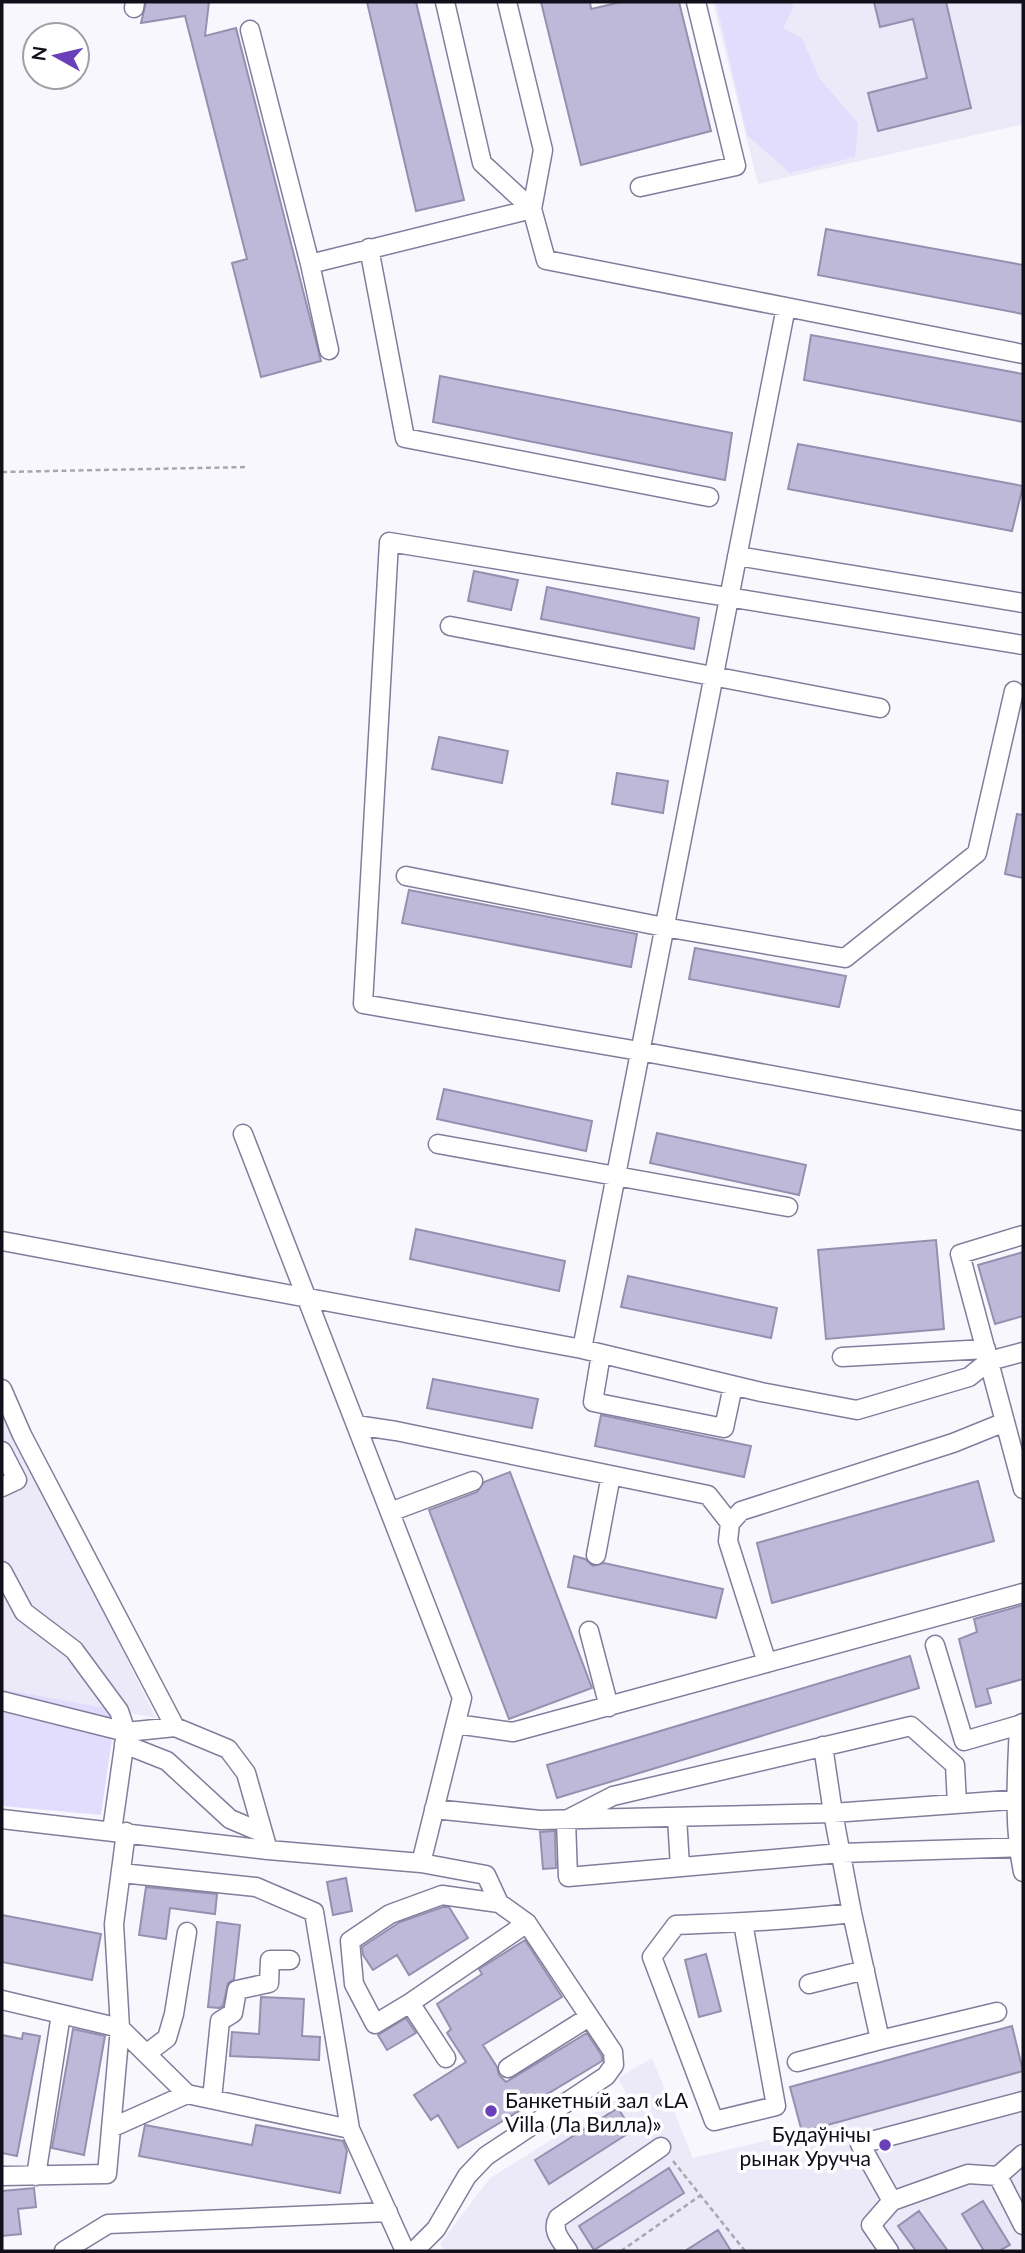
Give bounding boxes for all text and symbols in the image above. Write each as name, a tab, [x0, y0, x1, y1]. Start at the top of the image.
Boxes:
north arrow	[21, 21, 91, 91]
text: N	[26, 45, 51, 62]
place label: Банкетный зал «LA Villa (Ла Вилла)»	[505, 2087, 689, 2136]
marker: Банкетный зал «LA Villa (Ла Вилла)»	[483, 2103, 499, 2119]
place label: Будаўнічы рынак Уручча	[740, 2121, 871, 2170]
marker: Будаўнічы рынак Уручча	[877, 2137, 893, 2153]

